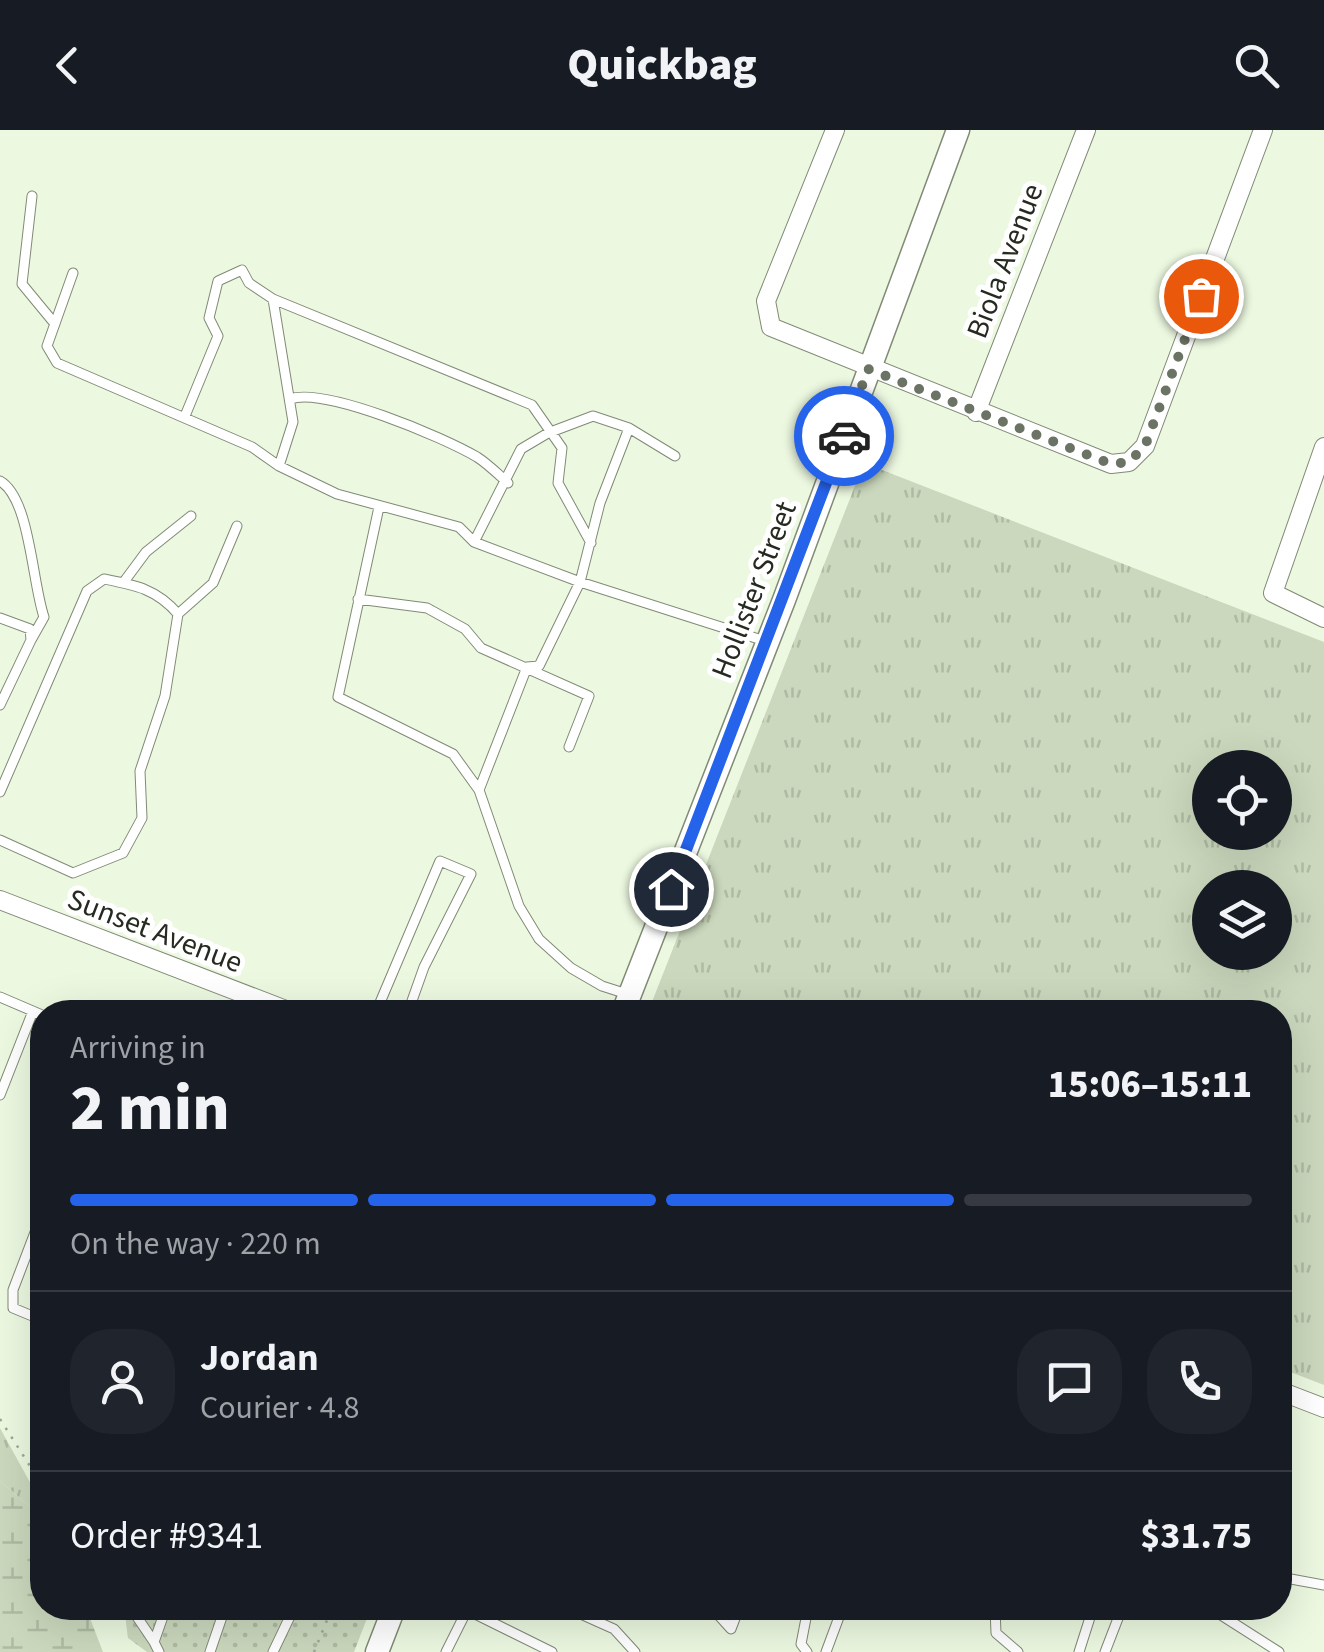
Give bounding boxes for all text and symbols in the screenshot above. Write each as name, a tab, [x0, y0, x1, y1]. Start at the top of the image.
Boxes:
text: Quickbag	[567, 33, 757, 97]
icon: back	[40, 38, 95, 93]
icon: search	[1229, 38, 1284, 93]
street label: Biola Avenue	[956, 177, 1054, 345]
pin	[1159, 254, 1244, 339]
icon: bag	[1174, 269, 1229, 324]
courier	[794, 386, 894, 486]
icon: car	[817, 409, 872, 464]
street label: Hollister Street	[700, 495, 808, 685]
map controls	[1192, 750, 1292, 970]
button: locate	[1192, 750, 1292, 850]
pin	[629, 847, 714, 932]
icon: home	[644, 862, 699, 917]
button: layers	[1192, 870, 1292, 970]
street label: Sunset Avenue	[61, 878, 249, 984]
text: Arriving in	[70, 1025, 206, 1071]
text: 15:06–15:11	[1048, 1058, 1252, 1112]
text: 2 min	[70, 1062, 230, 1155]
text: On the way · 220 m	[70, 1221, 321, 1267]
button: person	[70, 1329, 175, 1434]
button: chat	[1017, 1329, 1122, 1434]
button: phone	[1147, 1329, 1252, 1434]
text: Jordan	[200, 1331, 319, 1385]
text: Courier · 4.8	[200, 1385, 360, 1431]
text: Order #9341	[70, 1509, 263, 1563]
text: $31.75	[1140, 1509, 1252, 1563]

